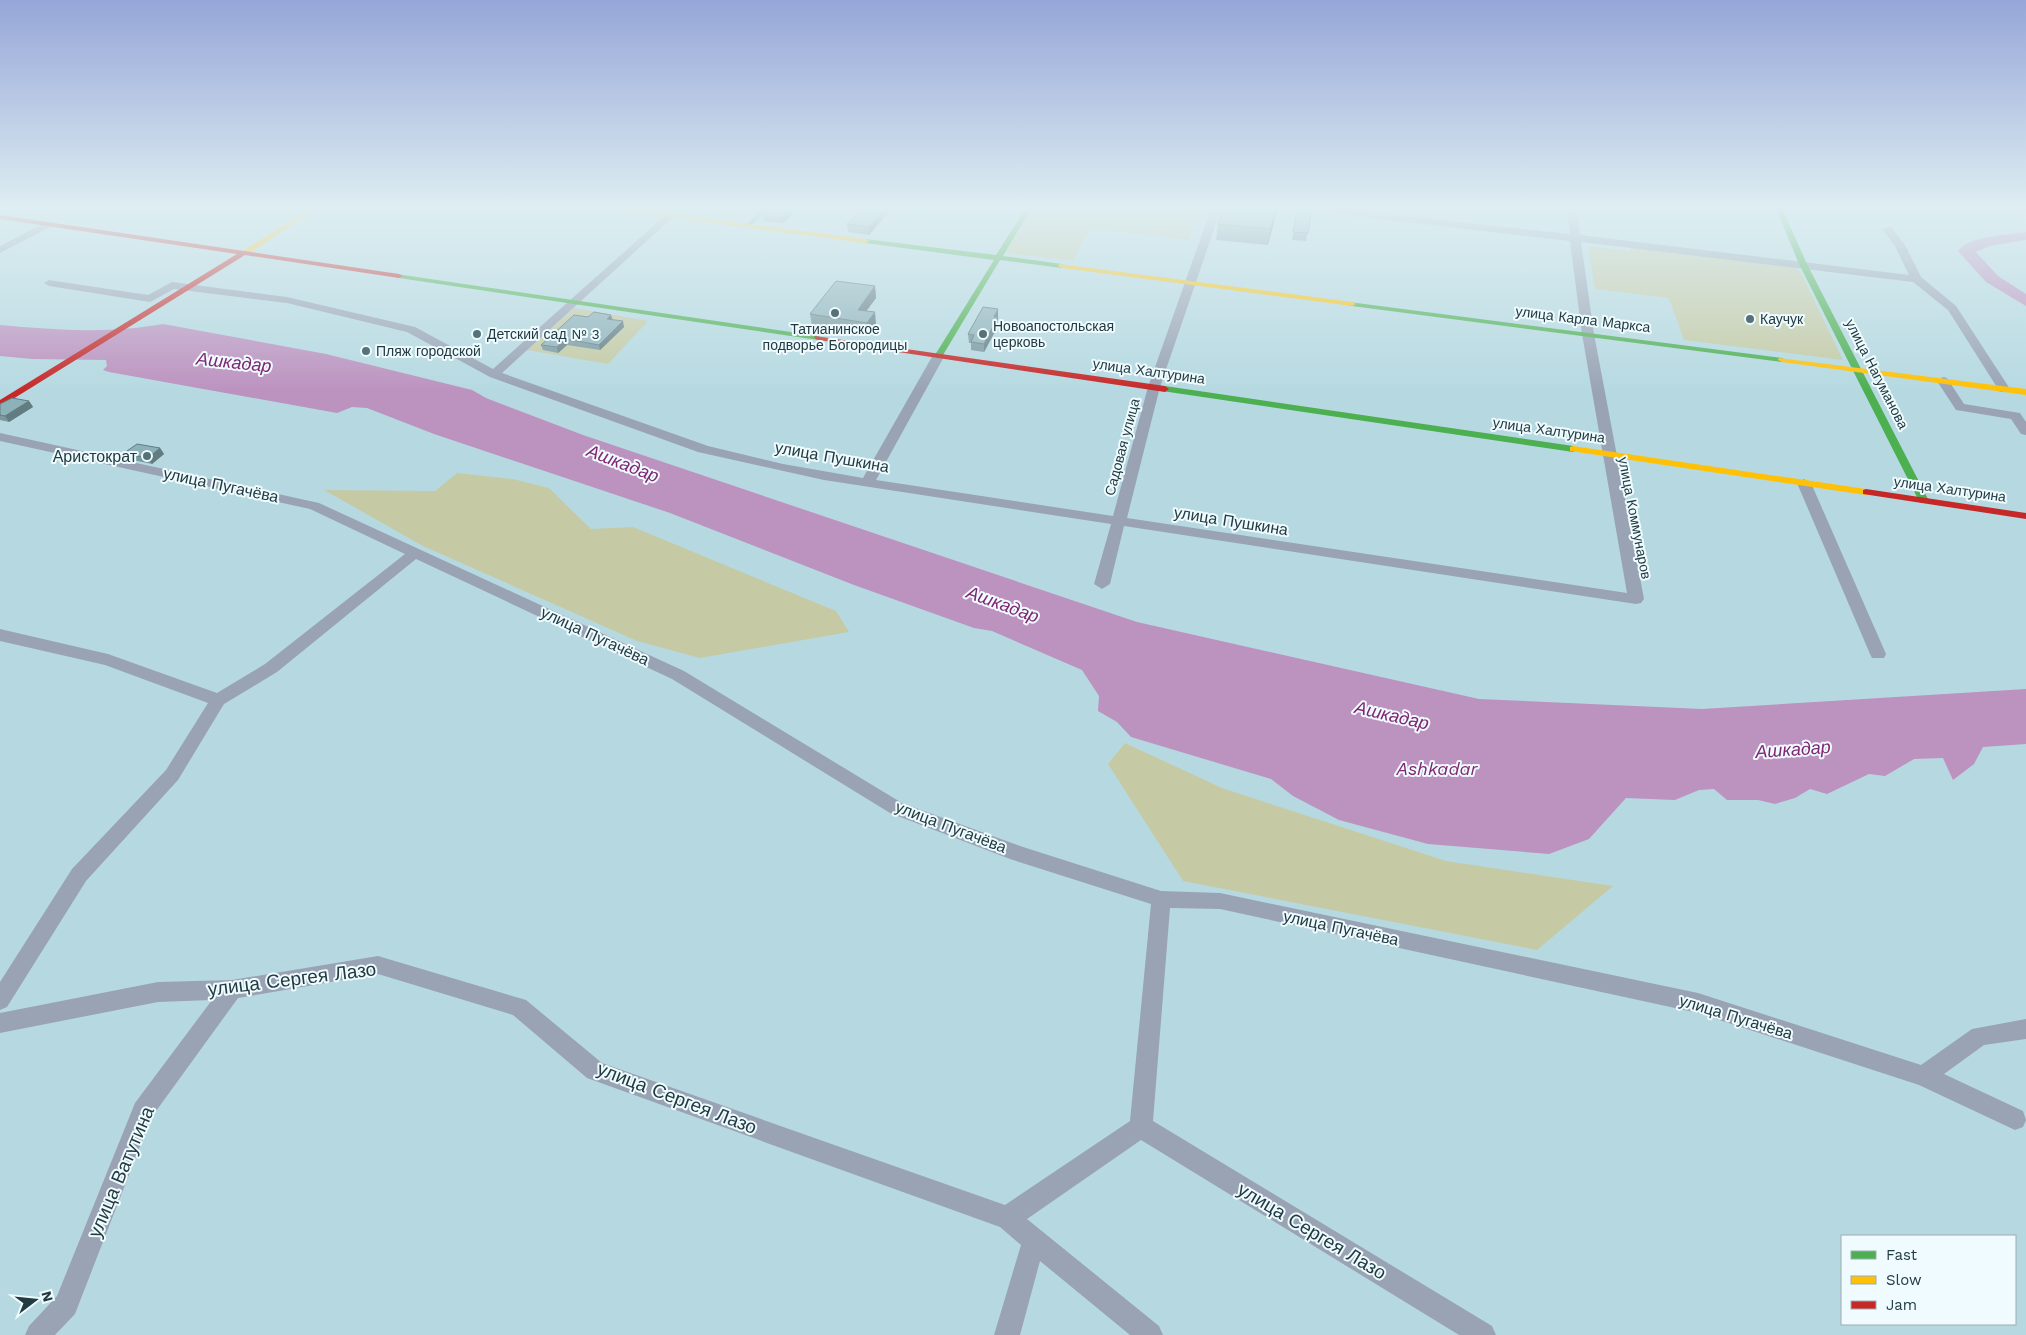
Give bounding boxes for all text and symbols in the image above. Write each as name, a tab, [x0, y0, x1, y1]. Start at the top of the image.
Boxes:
street label: улица Карла Маркса	[1515, 303, 1652, 335]
marker: Татианинское подворье Богородицы	[829, 307, 841, 319]
place label: Каучук	[1760, 311, 1804, 327]
marker: Каучук	[1744, 313, 1756, 325]
street label: улица Нагуманова	[1842, 316, 1912, 432]
place label: Новоапостольская церковь	[993, 318, 1114, 350]
place label: Татианинское подворье Богородицы	[763, 321, 907, 353]
place label: Детский сад № 3	[487, 326, 600, 342]
marker: Детский сад № 3	[471, 328, 483, 340]
marker: Новоапостольская церковь	[977, 328, 989, 340]
place label: Пляж городской	[376, 343, 481, 359]
marker: Пляж городской	[360, 345, 372, 357]
water label: Ашкадар	[194, 348, 273, 376]
street label: улица Халтурина	[1092, 355, 1206, 387]
street label: Садовая улица	[1101, 396, 1143, 497]
street label: улица Халтурина	[1492, 414, 1606, 446]
street label: улица Пушкина	[774, 438, 891, 476]
water label: Ашкадар	[583, 439, 662, 486]
place label: Аристократ	[53, 447, 138, 466]
marker: Аристократ	[141, 450, 153, 462]
street label: улица Коммунаров	[1615, 456, 1655, 580]
street label: улица Пугачёва	[162, 463, 280, 507]
street label: улица Халтурина	[1893, 473, 2007, 505]
street label: улица Пушкина	[1172, 503, 1290, 539]
water label: Ашкадар	[963, 581, 1042, 627]
street label: улица Пугачёва	[538, 603, 652, 669]
water label: Ашкадар	[1352, 696, 1431, 734]
water label: Ашкадар	[1754, 736, 1831, 762]
water label: Ashkadar	[1395, 758, 1479, 779]
street label: улица Пугачёва	[893, 797, 1009, 857]
street label: улица Пугачёва	[1282, 906, 1400, 950]
street label: улица Сергея Лазо	[207, 957, 377, 1001]
street label: улица Пугачёва	[1677, 991, 1795, 1043]
street label: улица Сергея Лазо	[594, 1057, 760, 1139]
street label: улица Ватутина	[83, 1103, 159, 1241]
street label: улица Сергея Лазо	[1234, 1178, 1390, 1284]
legend	[1841, 1235, 2016, 1325]
text: Fast	[1886, 1246, 1918, 1264]
text: Slow	[1886, 1271, 1922, 1289]
north arrow	[10, 1275, 60, 1325]
text: N	[38, 1289, 57, 1304]
text: Jam	[1886, 1296, 1917, 1314]

